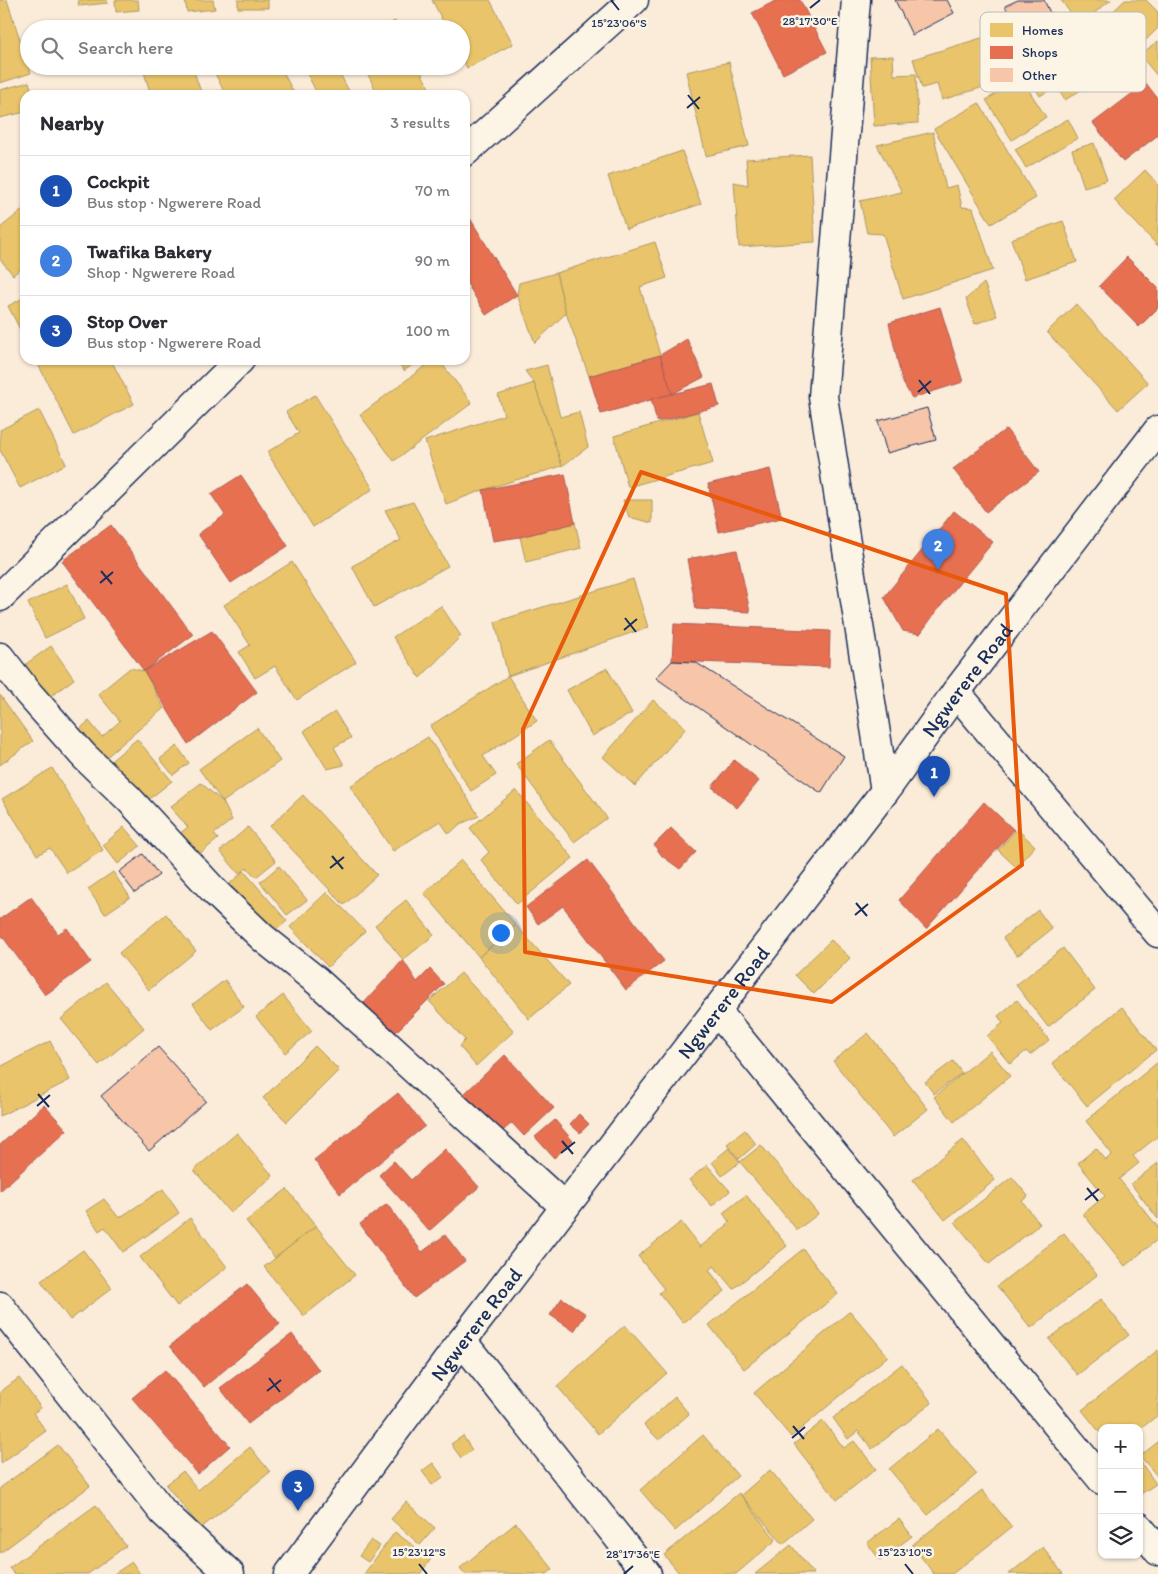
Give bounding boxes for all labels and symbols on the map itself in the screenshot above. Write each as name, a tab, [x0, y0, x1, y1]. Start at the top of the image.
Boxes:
legend	[980, 12, 1146, 92]
text: 28°17'30"E	[782, 14, 838, 28]
text: 15°23'06"S	[591, 16, 647, 30]
text: Homes	[1022, 22, 1064, 39]
text: Shops	[1022, 44, 1058, 61]
text: Other	[1022, 67, 1057, 84]
pin: 2	[922, 529, 954, 570]
street label: Ngwerere Road	[916, 618, 1017, 741]
pin: 1	[918, 756, 950, 797]
your location	[488, 920, 514, 946]
street label: Ngwerere Road	[672, 940, 774, 1063]
street label: Ngwerere Road	[424, 1262, 527, 1385]
pin: 3	[282, 1470, 314, 1511]
text: 15°23'12"S	[392, 1545, 446, 1559]
text: 15°23'10"S	[878, 1545, 933, 1559]
text: 28°17'36"E	[606, 1547, 660, 1561]

